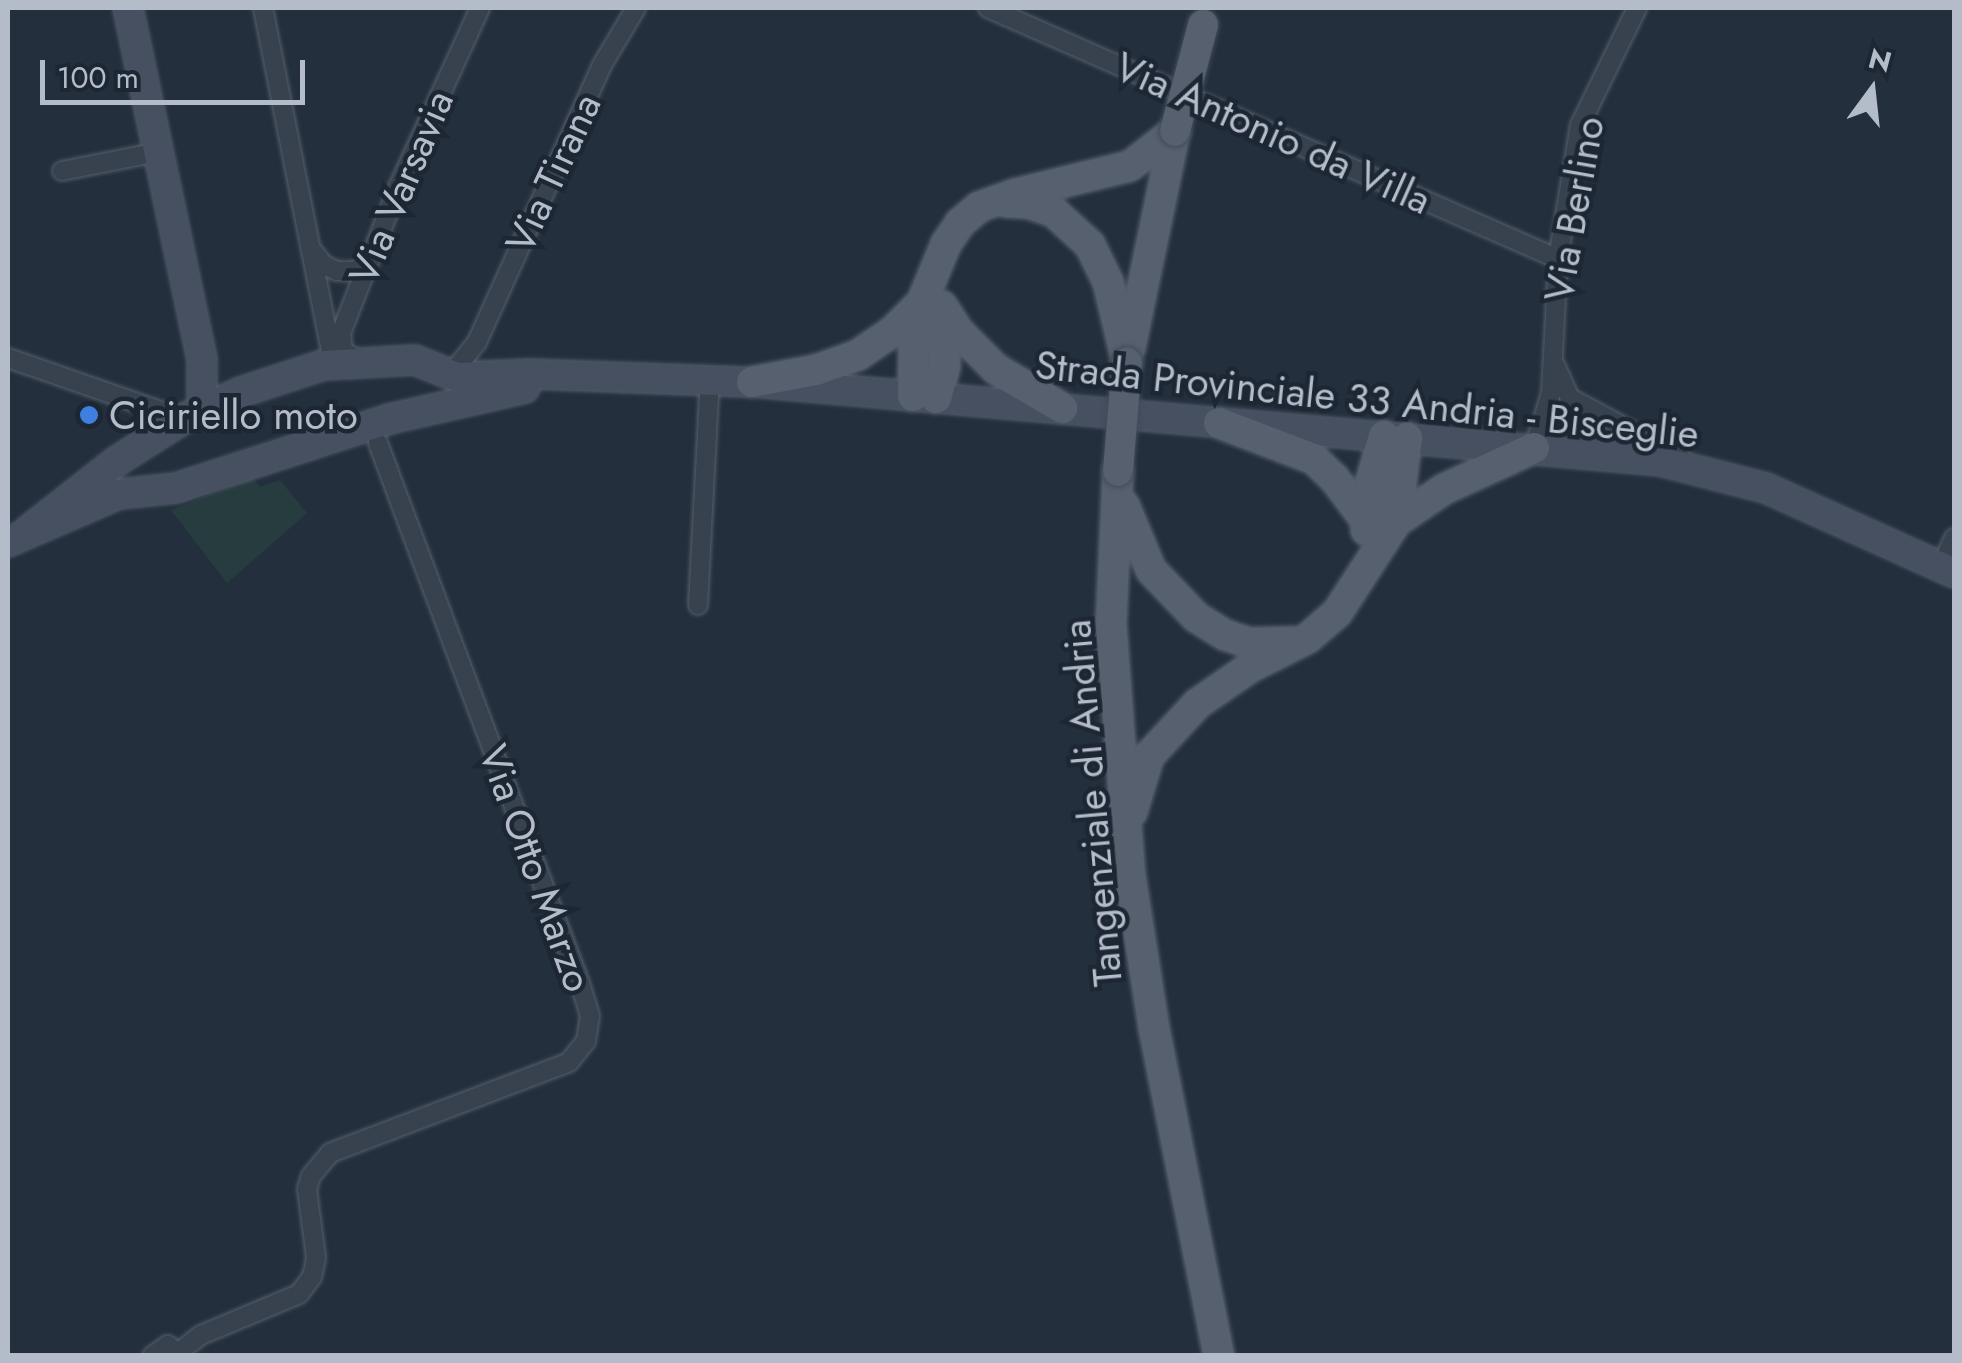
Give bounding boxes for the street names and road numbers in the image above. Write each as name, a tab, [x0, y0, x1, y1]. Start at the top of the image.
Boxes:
street label: Via Antonio da Villa	[1108, 42, 1438, 224]
street label: Via Varsavia	[339, 83, 463, 291]
street label: Via Tirana	[495, 86, 611, 260]
street label: Via Berlino	[1534, 113, 1614, 305]
street label: Strada Provinciale 33 Andria - Bisceglie	[1033, 340, 1701, 458]
street label: Tangenziale di Andria	[1052, 618, 1132, 988]
street label: Via Otto Marzo	[469, 738, 603, 998]

